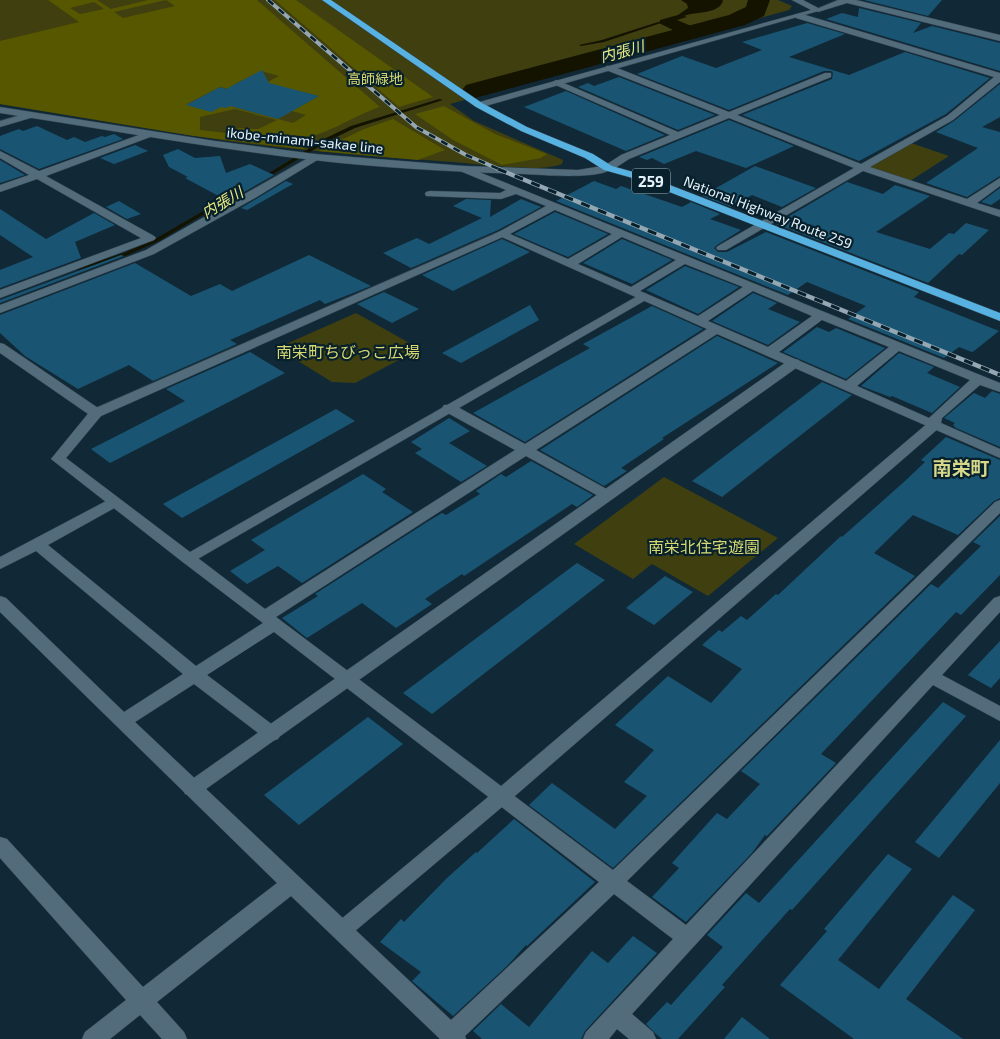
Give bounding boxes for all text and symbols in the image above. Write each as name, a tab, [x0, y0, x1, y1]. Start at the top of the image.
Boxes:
water label: 内張川	[598, 36, 648, 66]
park label: 高師緑地	[347, 70, 403, 87]
street label: ikobe-minami-sakae line	[226, 123, 384, 157]
road number: 259	[632, 168, 670, 194]
street label: National Highway Route 259	[681, 172, 855, 252]
water label: 内張川	[198, 182, 248, 221]
park label: 南栄町ちびっこ広場	[276, 342, 420, 361]
district label: 南栄町	[932, 456, 990, 479]
park label: 南栄北住宅遊園	[648, 537, 760, 556]

